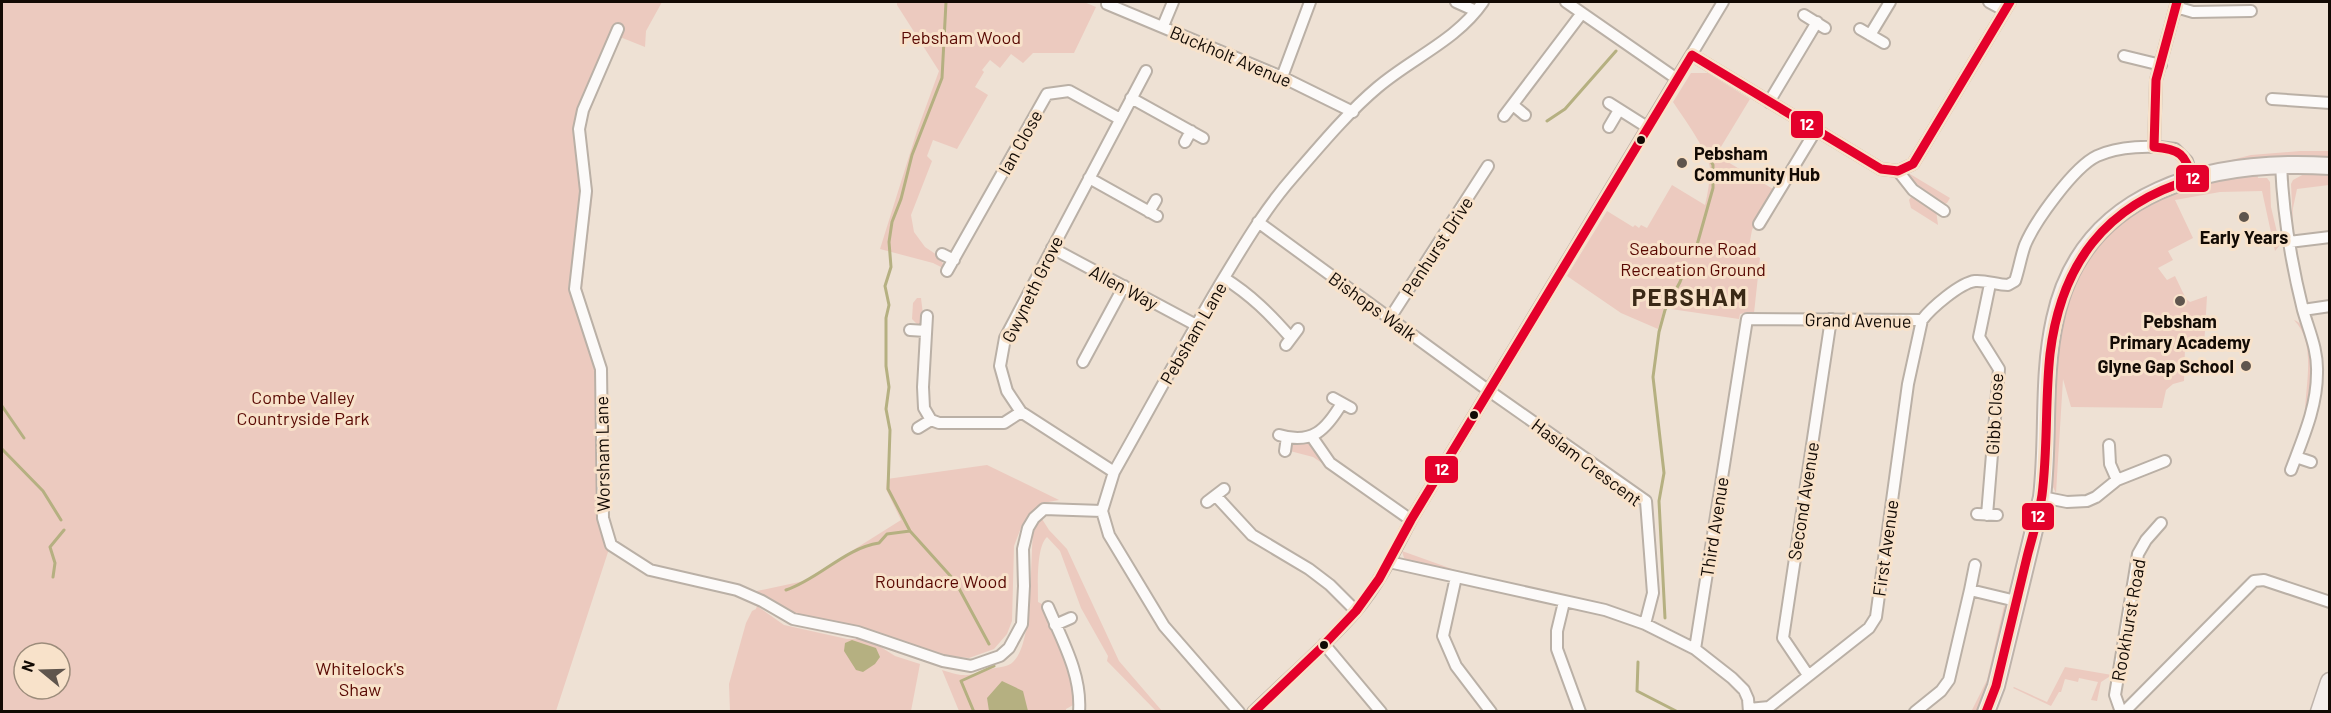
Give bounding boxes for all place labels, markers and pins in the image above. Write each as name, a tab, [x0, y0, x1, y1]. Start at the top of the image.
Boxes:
unlabelled marker	[1635, 134, 1647, 146]
place label: Pebsham Community Hub	[1694, 142, 1820, 185]
marker: Pebsham Community Hub	[1675, 156, 1689, 170]
marker: Early Years	[2237, 210, 2251, 224]
place label: Early Years	[2200, 226, 2288, 248]
marker: Pebsham Primary Academy	[2173, 294, 2187, 308]
place label: Pebsham Primary Academy	[2109, 310, 2251, 353]
place label: Glyne Gap School	[2097, 355, 2234, 377]
marker: Glyne Gap School	[2239, 359, 2253, 373]
unlabelled marker	[1468, 409, 1480, 421]
unlabelled marker	[1318, 639, 1330, 651]

